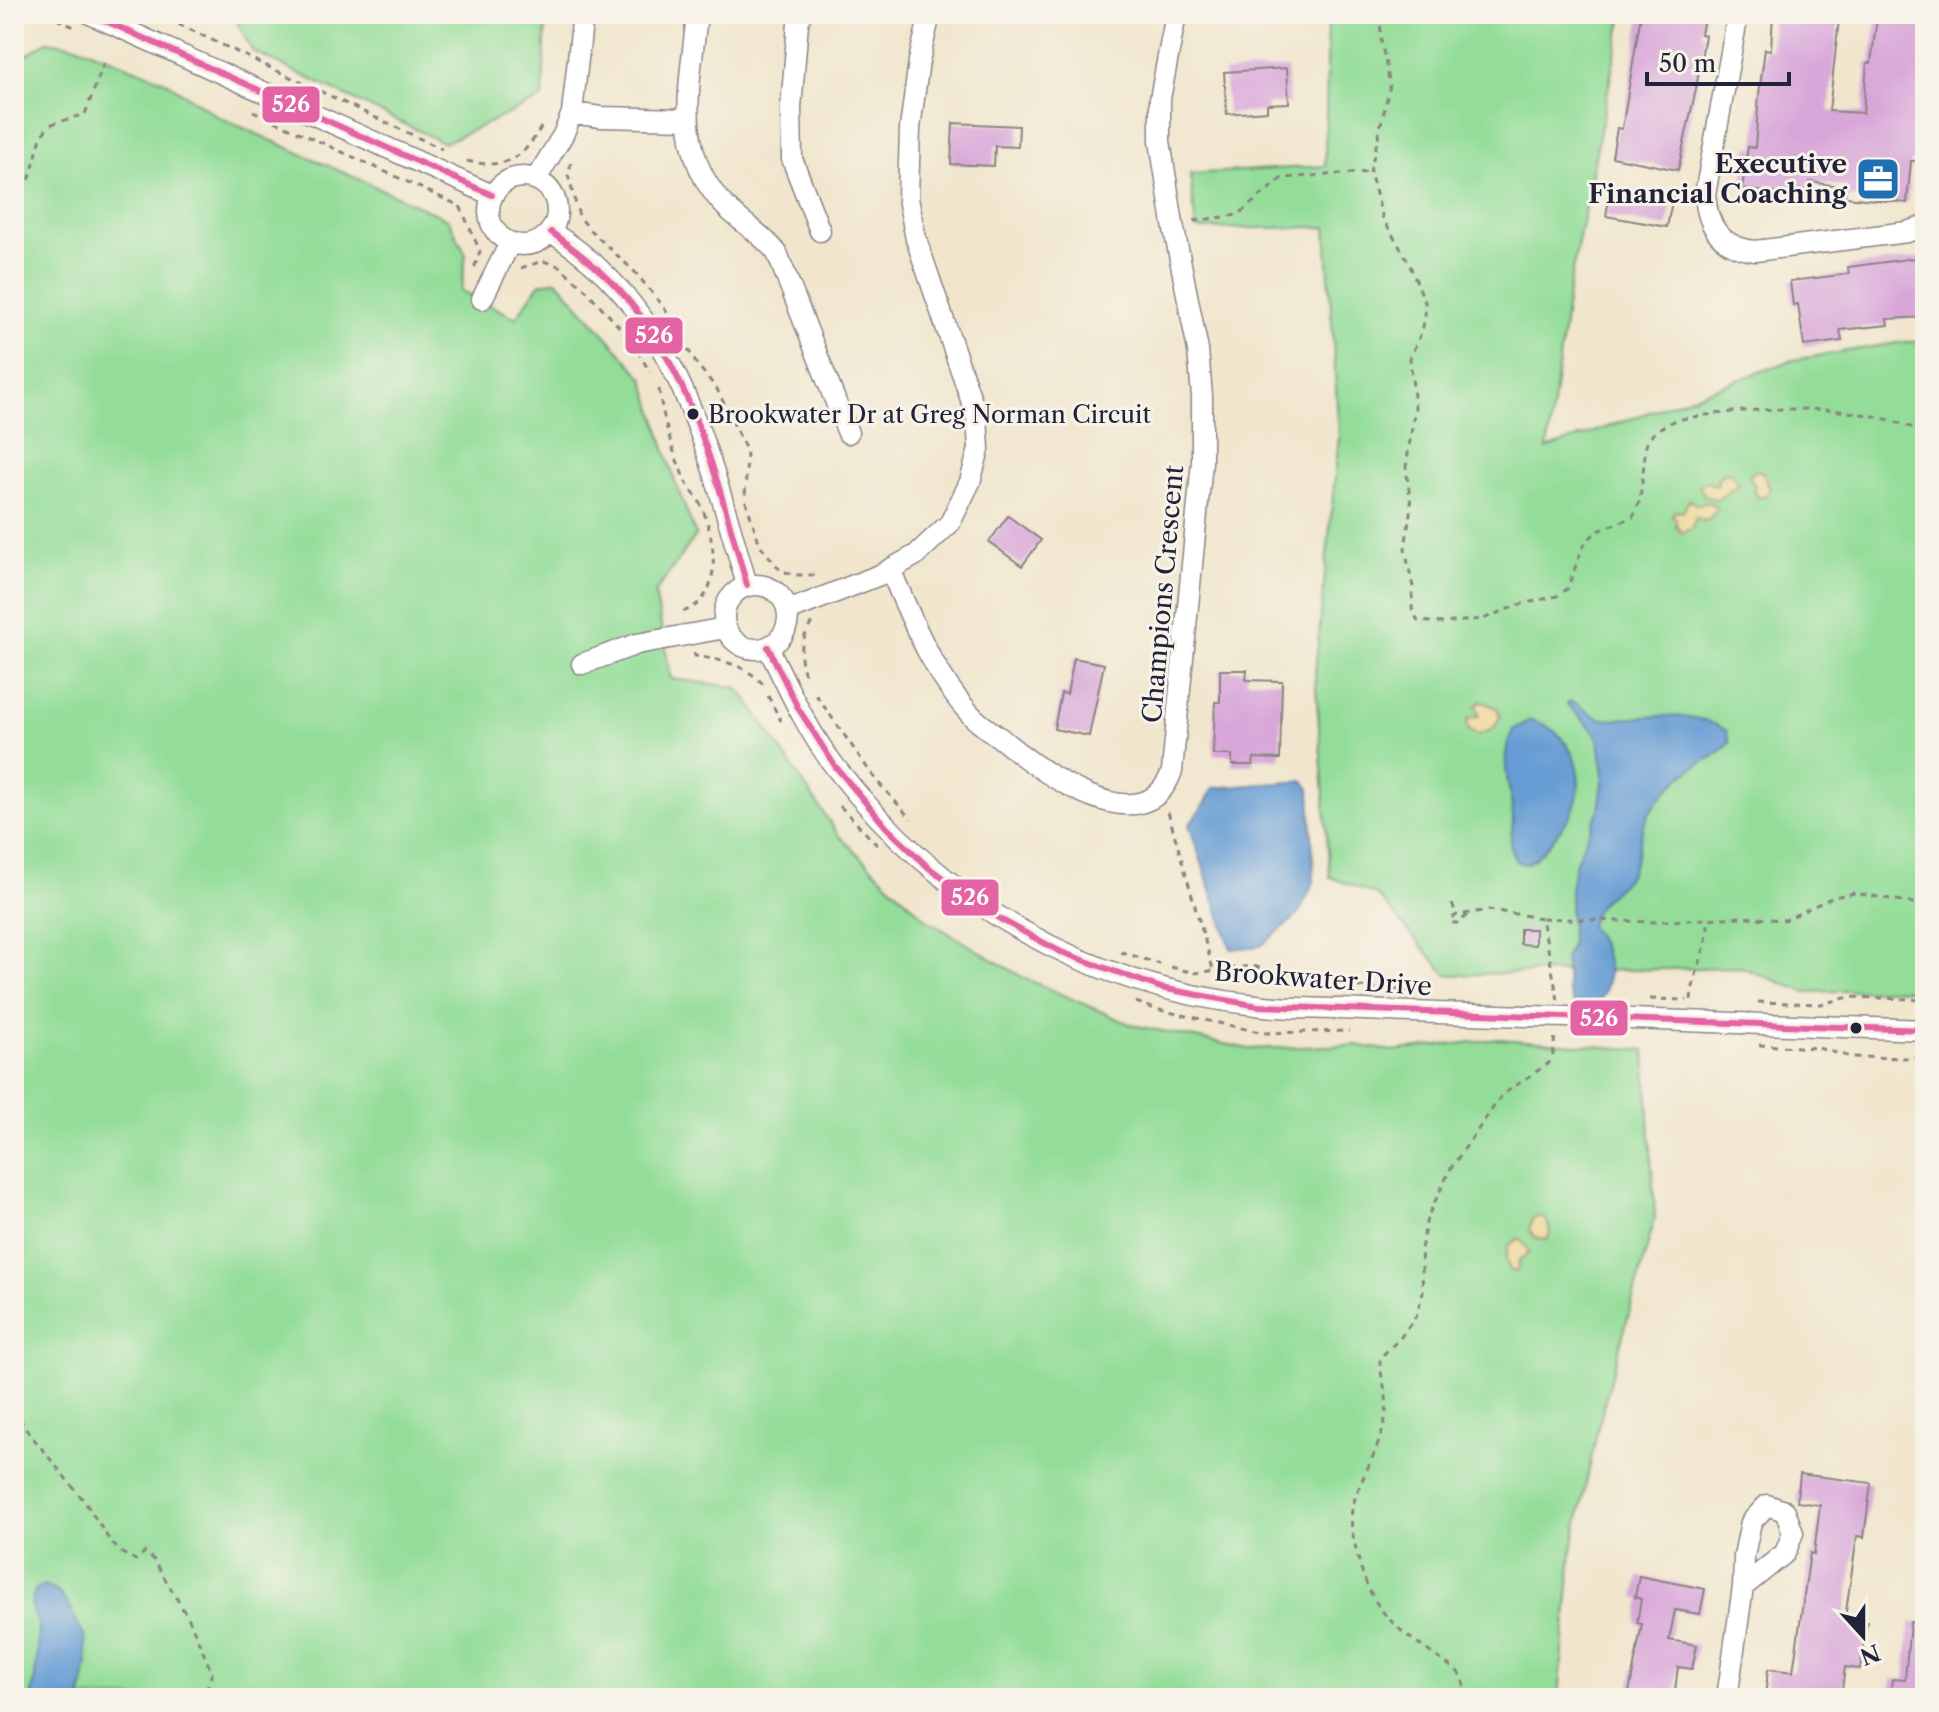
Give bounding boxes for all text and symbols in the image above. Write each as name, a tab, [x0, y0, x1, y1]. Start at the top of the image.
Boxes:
scale bar	[1647, 36, 1789, 86]
text: 50 m	[1659, 49, 1716, 78]
line badge: 526	[261, 85, 321, 124]
text: 526	[272, 91, 310, 118]
place label: Executive Financial Coaching	[1588, 148, 1848, 210]
office icon: Executive Financial Coaching	[1854, 155, 1902, 203]
line badge: 526	[624, 316, 684, 355]
text: 526	[635, 322, 673, 349]
place label: Brookwater Dr at Greg Norman Circuit	[708, 400, 1151, 429]
marker: Brookwater Dr at Greg Norman Circuit	[685, 406, 701, 422]
street label: Champions Crescent	[1136, 463, 1190, 724]
line badge: 526	[940, 878, 1000, 917]
text: 526	[951, 884, 989, 911]
street label: Brookwater Drive	[1213, 955, 1433, 1003]
line badge: 526	[1569, 999, 1629, 1037]
text: 526	[1580, 1005, 1618, 1032]
unlabelled marker	[1848, 1020, 1864, 1036]
north arrow	[1823, 1596, 1903, 1676]
text: N	[1856, 1638, 1884, 1670]

